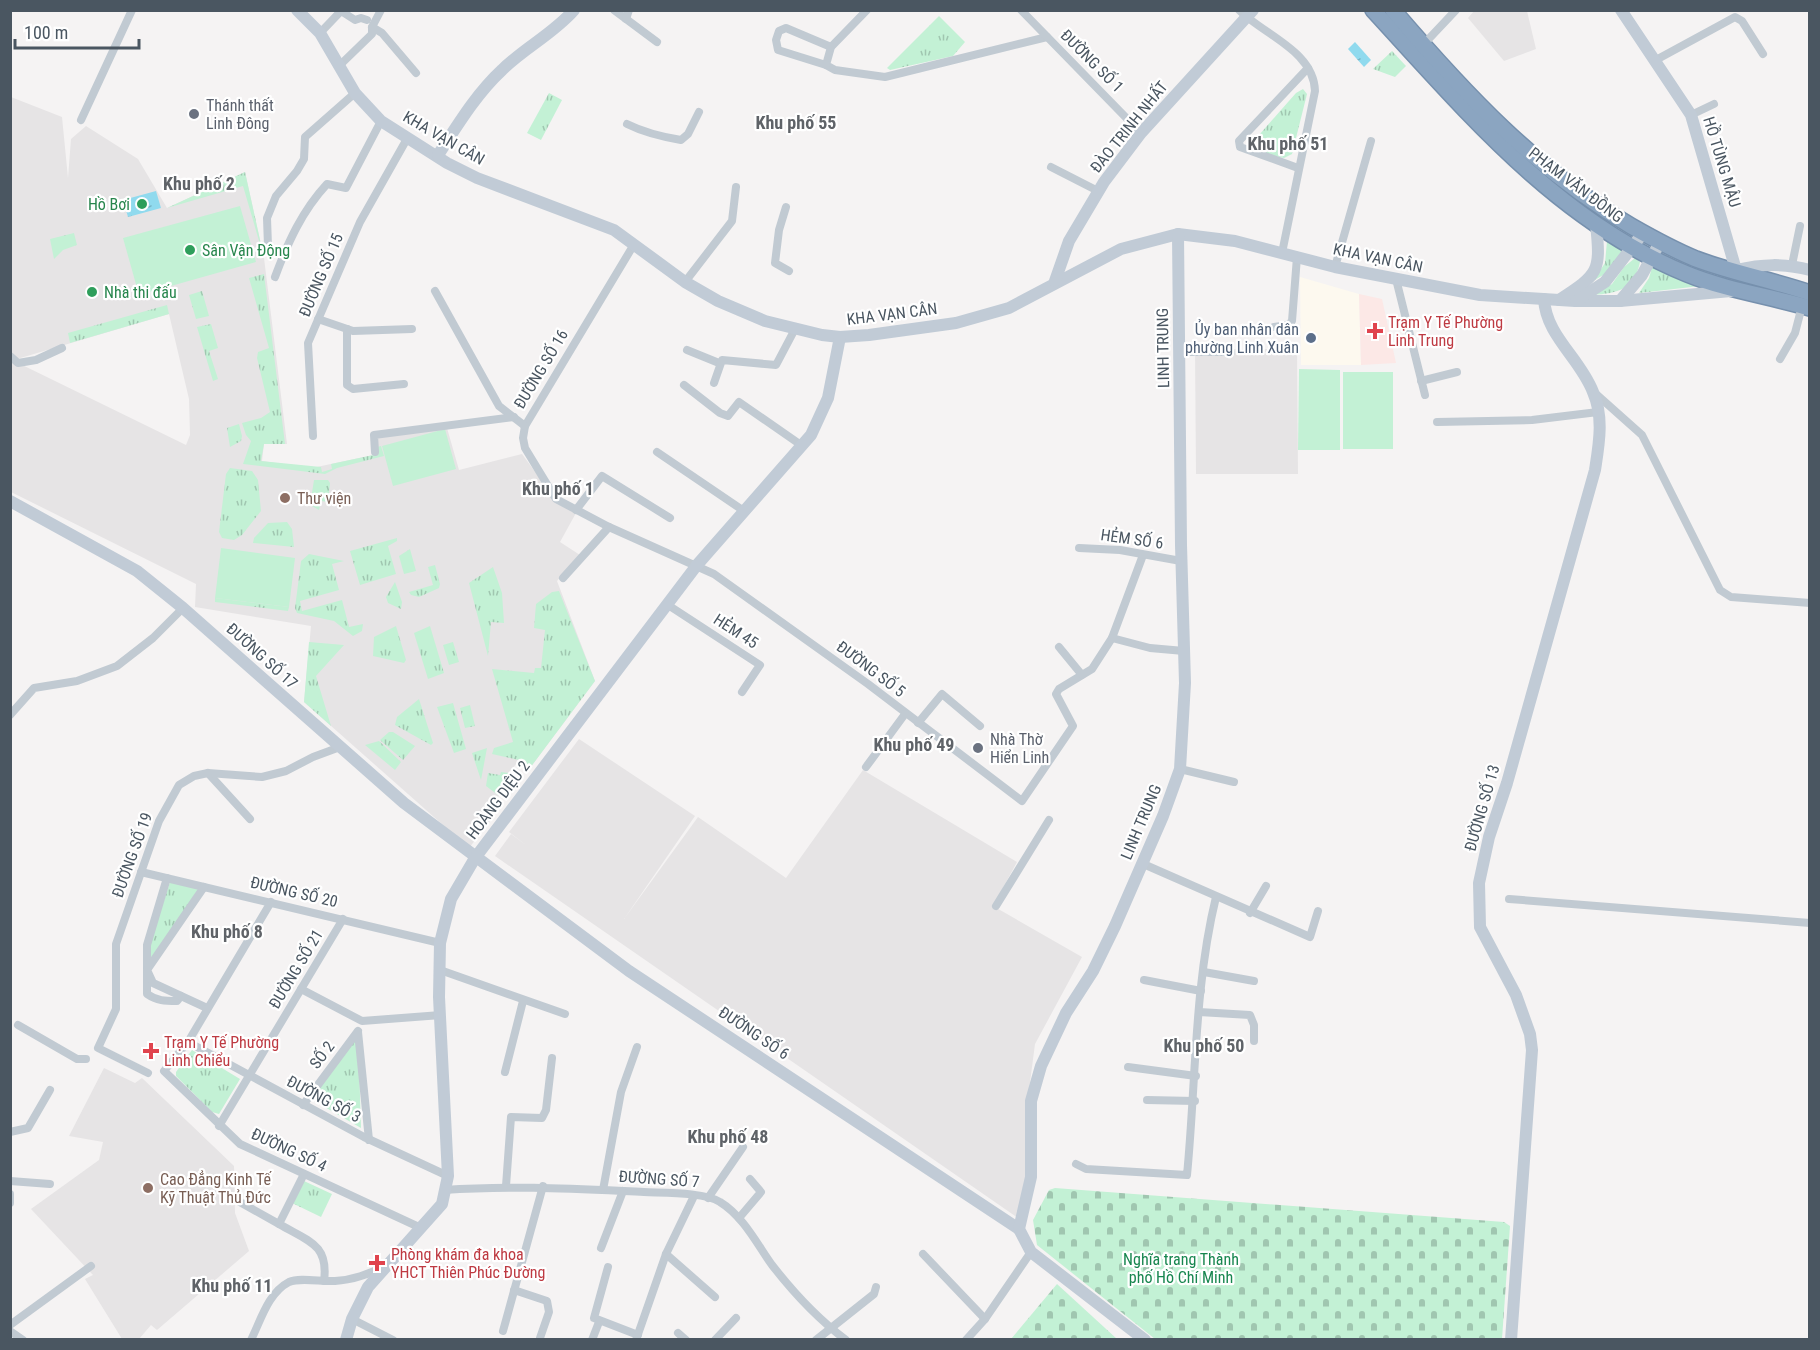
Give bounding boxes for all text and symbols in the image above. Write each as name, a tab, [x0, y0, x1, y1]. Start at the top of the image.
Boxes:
scale bar	[15, 12, 140, 50]
text: 100 m	[24, 22, 68, 43]
street label: ĐƯỜNG SỐ 1	[1057, 24, 1129, 96]
street label: ĐÀO TRINH NHẤT	[1085, 76, 1172, 177]
place label: Thánh thất Linh Đông	[206, 96, 274, 133]
marker: Thánh thất Linh Đông	[187, 107, 201, 121]
street label: KHA VẠN CÂN	[400, 107, 488, 169]
district label: Khu phố 55	[756, 112, 836, 133]
street label: HỒ TÙNG MẬU	[1699, 114, 1747, 210]
district label: Khu phố 51	[1248, 133, 1328, 154]
street label: PHẠM VĂN ĐỒNG	[1525, 142, 1628, 227]
district label: Khu phố 2	[163, 173, 235, 194]
place label: Hồ Bơi	[88, 195, 130, 214]
marker: Hồ Bơi	[135, 197, 149, 211]
street label: ĐƯỜNG SỐ 15	[293, 229, 347, 320]
street label: KHA VẠN CÂN	[1331, 239, 1425, 277]
place label: Sân Vận Động	[202, 241, 290, 260]
marker: Sân Vận Động	[183, 243, 197, 257]
place label: Nhà thi đấu	[104, 283, 177, 302]
marker: Nhà thi đấu	[85, 285, 99, 299]
street label: KHA VẠN CÂN	[846, 299, 938, 329]
street label: LINH TRUNG	[1153, 308, 1173, 388]
place label: Trạm Y Tế Phường Linh Trung	[1388, 313, 1503, 350]
place label: Ủy ban nhân dân phường Linh Xuân	[1185, 319, 1299, 357]
marker: Trạm Y Tế Phường Linh Trung	[1366, 322, 1384, 340]
street label: ĐƯỜNG SỐ 16	[508, 325, 572, 412]
marker: Ủy ban nhân dân phường Linh Xuân	[1304, 331, 1318, 345]
district label: Khu phố 1	[522, 478, 594, 499]
place label: Thư viện	[297, 489, 351, 508]
marker: Thư viện	[278, 491, 292, 505]
street label: HẺM SỐ 6	[1099, 523, 1165, 553]
street label: HẺM 45	[710, 609, 763, 652]
street label: ĐƯỜNG SỐ 17	[223, 618, 303, 693]
street label: ĐƯỜNG SỐ 5	[833, 635, 910, 701]
place label: Nhà Thờ Hiển Linh	[990, 730, 1049, 767]
district label: Khu phố 49	[874, 734, 954, 755]
marker: Nhà Thờ Hiển Linh	[971, 741, 985, 755]
street label: HOÀNG DIỆU 2	[462, 757, 534, 843]
street label: ĐƯỜNG SỐ 13	[1459, 762, 1503, 853]
street label: LINH TRUNG	[1117, 781, 1165, 863]
street label: ĐƯỜNG SỐ 19	[106, 809, 156, 900]
street label: ĐƯỜNG SỐ 20	[248, 871, 340, 911]
district label: Khu phố 8	[191, 921, 263, 942]
street label: ĐƯỜNG SỐ 21	[263, 925, 327, 1012]
street label: ĐƯỜNG SỐ 6	[715, 1001, 794, 1064]
place label: Trạm Y Tế Phường Linh Chiểu	[164, 1033, 279, 1070]
district label: Khu phố 50	[1164, 1035, 1244, 1056]
street label: SỐ 2	[304, 1036, 339, 1072]
marker: Trạm Y Tế Phường Linh Chiểu	[142, 1042, 160, 1060]
street label: ĐƯỜNG SỐ 3	[284, 1070, 365, 1126]
street label: ĐƯỜNG SỐ 4	[248, 1122, 331, 1176]
district label: Khu phố 48	[688, 1126, 768, 1147]
street label: ĐƯỜNG SỐ 7	[618, 1165, 700, 1191]
place label: Cao Đẳng Kinh Tế Kỹ Thuật Thủ Đức	[160, 1170, 273, 1207]
marker: Cao Đẳng Kinh Tế Kỹ Thuật Thủ Đức	[141, 1181, 155, 1195]
place label: Phòng khám đa khoa YHCT Thiên Phúc Đường	[391, 1245, 545, 1282]
park label: Nghĩa trang Thành phố Hồ Chí Minh	[1123, 1250, 1239, 1287]
marker: Phòng khám đa khoa YHCT Thiên Phúc Đường	[368, 1254, 386, 1272]
district label: Khu phố 11	[192, 1275, 272, 1296]

